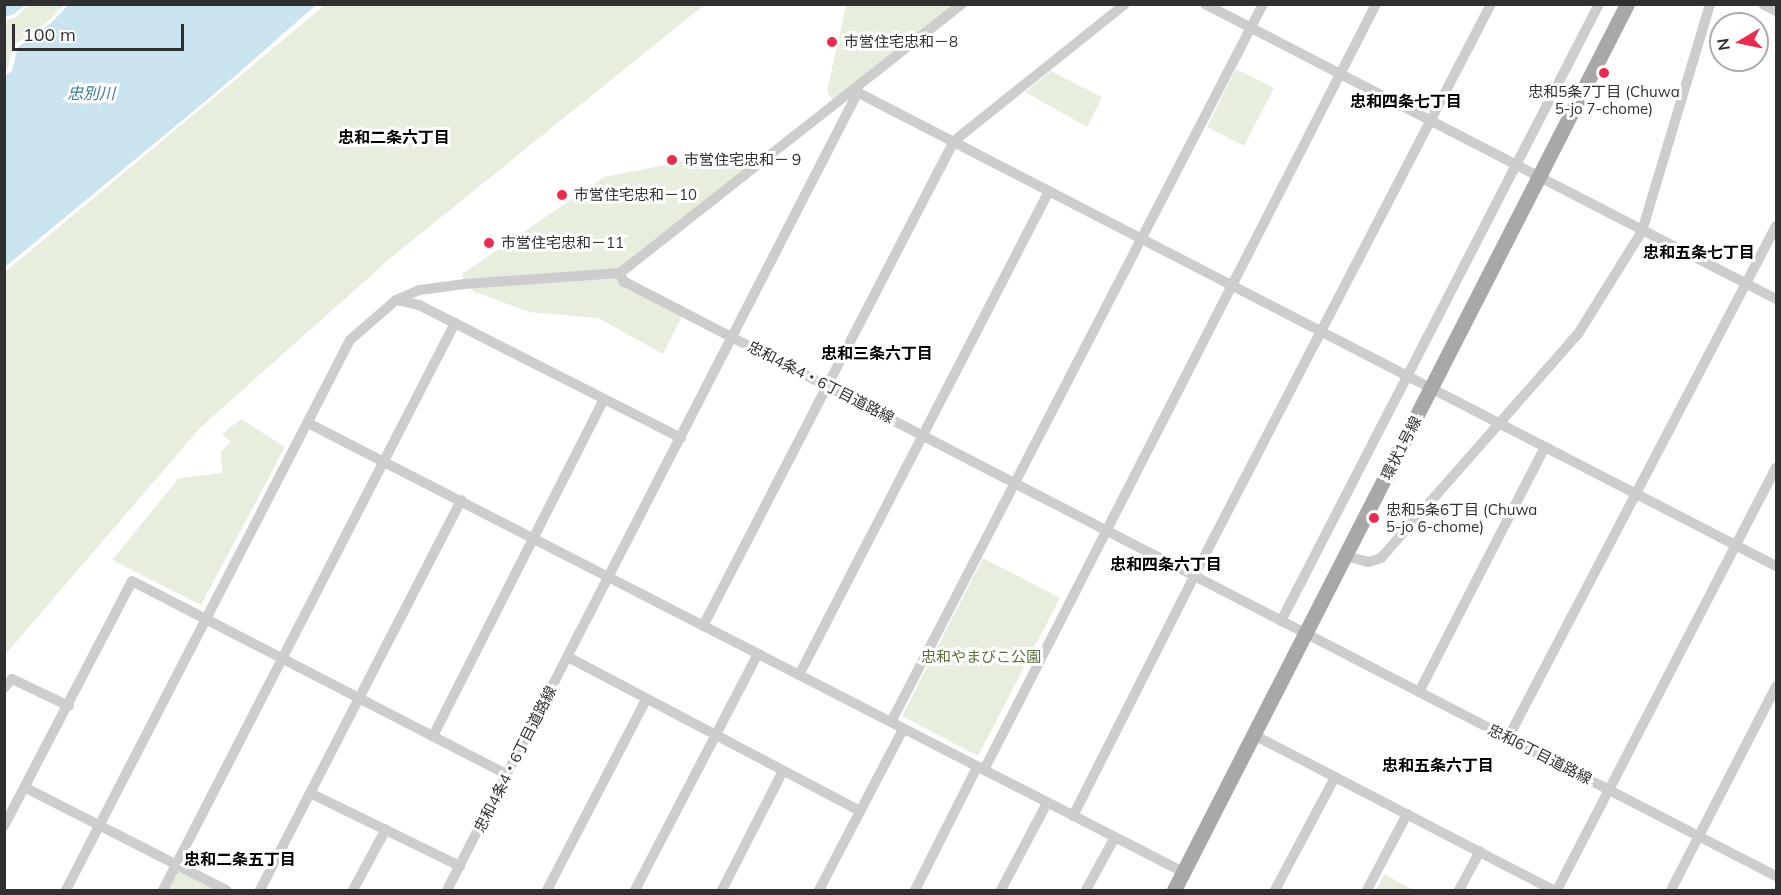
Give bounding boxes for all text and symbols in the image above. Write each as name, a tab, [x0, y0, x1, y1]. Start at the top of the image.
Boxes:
scale bar	[15, 12, 188, 50]
north arrow	[1709, 12, 1769, 72]
text: 100 m	[23, 23, 76, 46]
place label: 市営住宅忠和－8	[844, 33, 958, 51]
marker: 市営住宅忠和－8	[825, 35, 839, 49]
text: N	[1712, 37, 1734, 52]
marker: 忠和5条7丁目 (Chuwa 5-jo 7-chome)	[1597, 66, 1611, 80]
place label: 忠和5条7丁目 (Chuwa 5-jo 7-chome)	[1528, 82, 1680, 117]
water label: 忠別川	[67, 83, 115, 103]
district label: 忠和四条七丁目	[1350, 91, 1462, 111]
district label: 忠和二条六丁目	[338, 127, 450, 147]
place label: 市営住宅忠和－９	[684, 151, 804, 169]
marker: 市営住宅忠和－９	[665, 153, 679, 167]
place label: 市営住宅忠和－10	[574, 186, 697, 204]
marker: 市営住宅忠和－10	[555, 188, 569, 202]
place label: 市営住宅忠和－11	[501, 234, 624, 252]
marker: 市営住宅忠和－11	[482, 236, 496, 250]
district label: 忠和五条七丁目	[1643, 242, 1755, 262]
street label: 忠和4条4・6丁目道路線	[745, 337, 897, 427]
district label: 忠和三条六丁目	[821, 343, 933, 363]
street label: 環状1号線	[1377, 413, 1425, 483]
place label: 忠和5条6丁目 (Chuwa 5-jo 6-chome)	[1386, 500, 1537, 535]
marker: 忠和5条6丁目 (Chuwa 5-jo 6-chome)	[1367, 511, 1381, 525]
district label: 忠和四条六丁目	[1110, 554, 1222, 574]
park label: 忠和やまびこ公園	[921, 648, 1041, 666]
street label: 忠和4条4・6丁目道路線	[470, 683, 560, 835]
street label: 忠和6丁目道路線	[1485, 720, 1595, 788]
district label: 忠和五条六丁目	[1382, 755, 1494, 775]
district label: 忠和二条五丁目	[184, 849, 296, 869]

